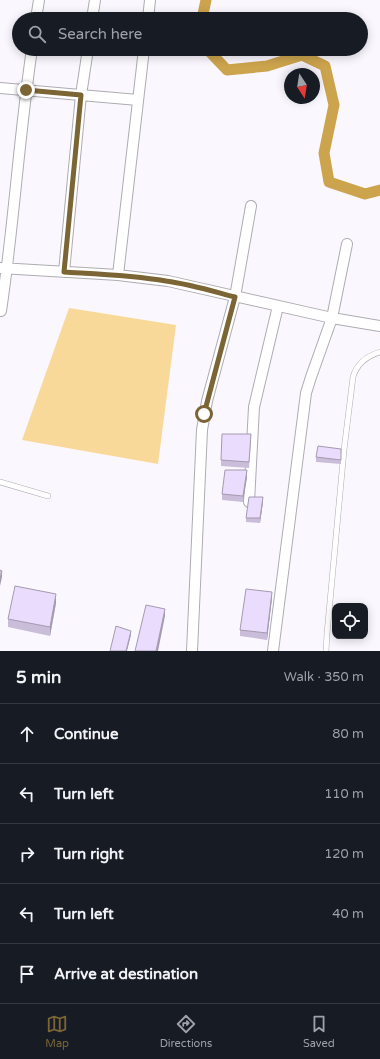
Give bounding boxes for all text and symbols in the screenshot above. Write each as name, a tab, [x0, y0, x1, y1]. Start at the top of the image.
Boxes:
search box	[12, 12, 368, 56]
icon: search	[26, 23, 48, 45]
text: Search here	[58, 25, 142, 43]
north arrow	[284, 68, 320, 104]
route end	[17, 81, 35, 99]
route start	[195, 405, 213, 423]
map controls	[332, 603, 368, 639]
button: locate	[332, 603, 368, 639]
text: 5 min	[16, 667, 61, 688]
text: Walk · 350 m	[284, 669, 364, 685]
icon: ahead	[16, 723, 38, 745]
text: Continue	[54, 725, 118, 743]
text: 80 m	[332, 726, 364, 742]
icon: left	[16, 783, 38, 805]
text: Turn left	[54, 785, 114, 803]
text: 110 m	[324, 786, 364, 802]
icon: right	[16, 843, 38, 865]
text: Turn right	[54, 845, 124, 863]
text: 120 m	[324, 846, 364, 862]
icon: left	[16, 903, 38, 925]
text: Turn left	[54, 905, 114, 923]
text: 40 m	[332, 906, 364, 922]
icon: arrive	[16, 963, 38, 985]
text: Arrive at destination	[54, 965, 198, 983]
tab: Map	[45, 1013, 69, 1050]
tab: Directions	[160, 1013, 212, 1050]
tab: Saved	[303, 1013, 335, 1050]

